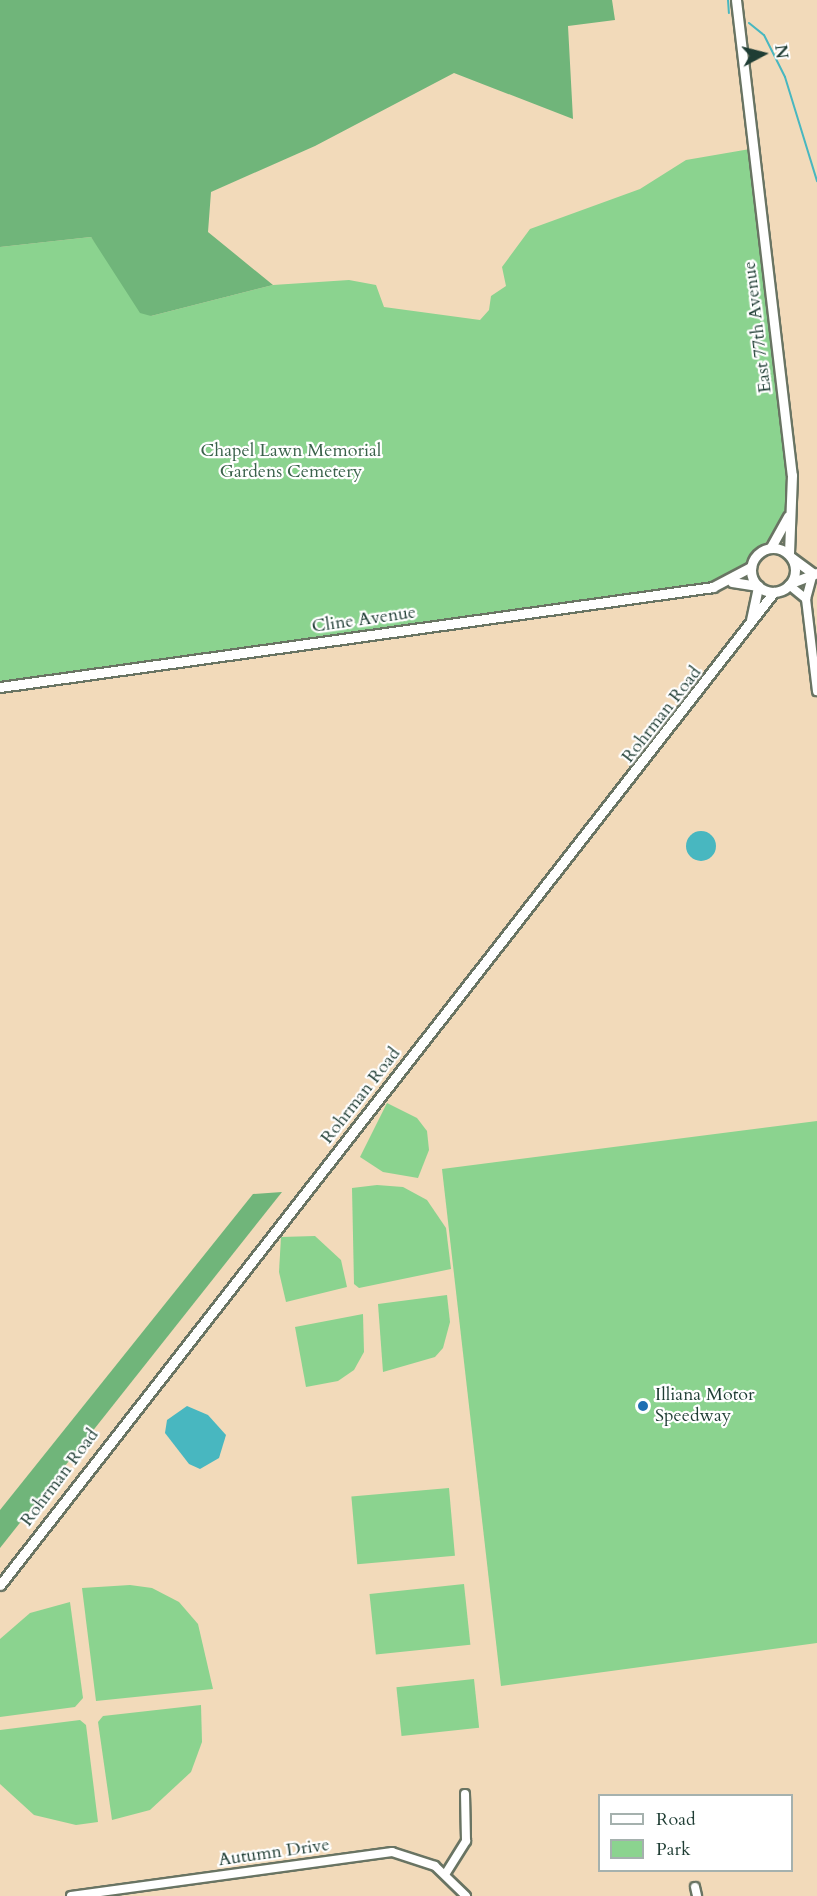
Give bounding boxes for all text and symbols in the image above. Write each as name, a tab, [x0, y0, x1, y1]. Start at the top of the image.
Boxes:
north arrow	[733, 24, 793, 84]
text: N	[769, 44, 793, 60]
street label: East 77th Avenue	[739, 260, 777, 394]
park label: Chapel Lawn Memorial Gardens Cemetery	[201, 441, 381, 484]
street label: Cline Avenue	[311, 602, 417, 638]
street label: Rohrman Road	[618, 663, 706, 767]
street label: Rohrman Road	[317, 1044, 405, 1148]
place label: Illiana Motor Speedway	[655, 1385, 755, 1428]
marker: Illiana Motor Speedway	[636, 1399, 650, 1413]
street label: Rohrman Road	[16, 1425, 104, 1531]
legend	[598, 1794, 793, 1872]
text: Road	[656, 1807, 696, 1832]
street label: Autumn Drive	[217, 1835, 331, 1871]
text: Park	[656, 1837, 691, 1862]

